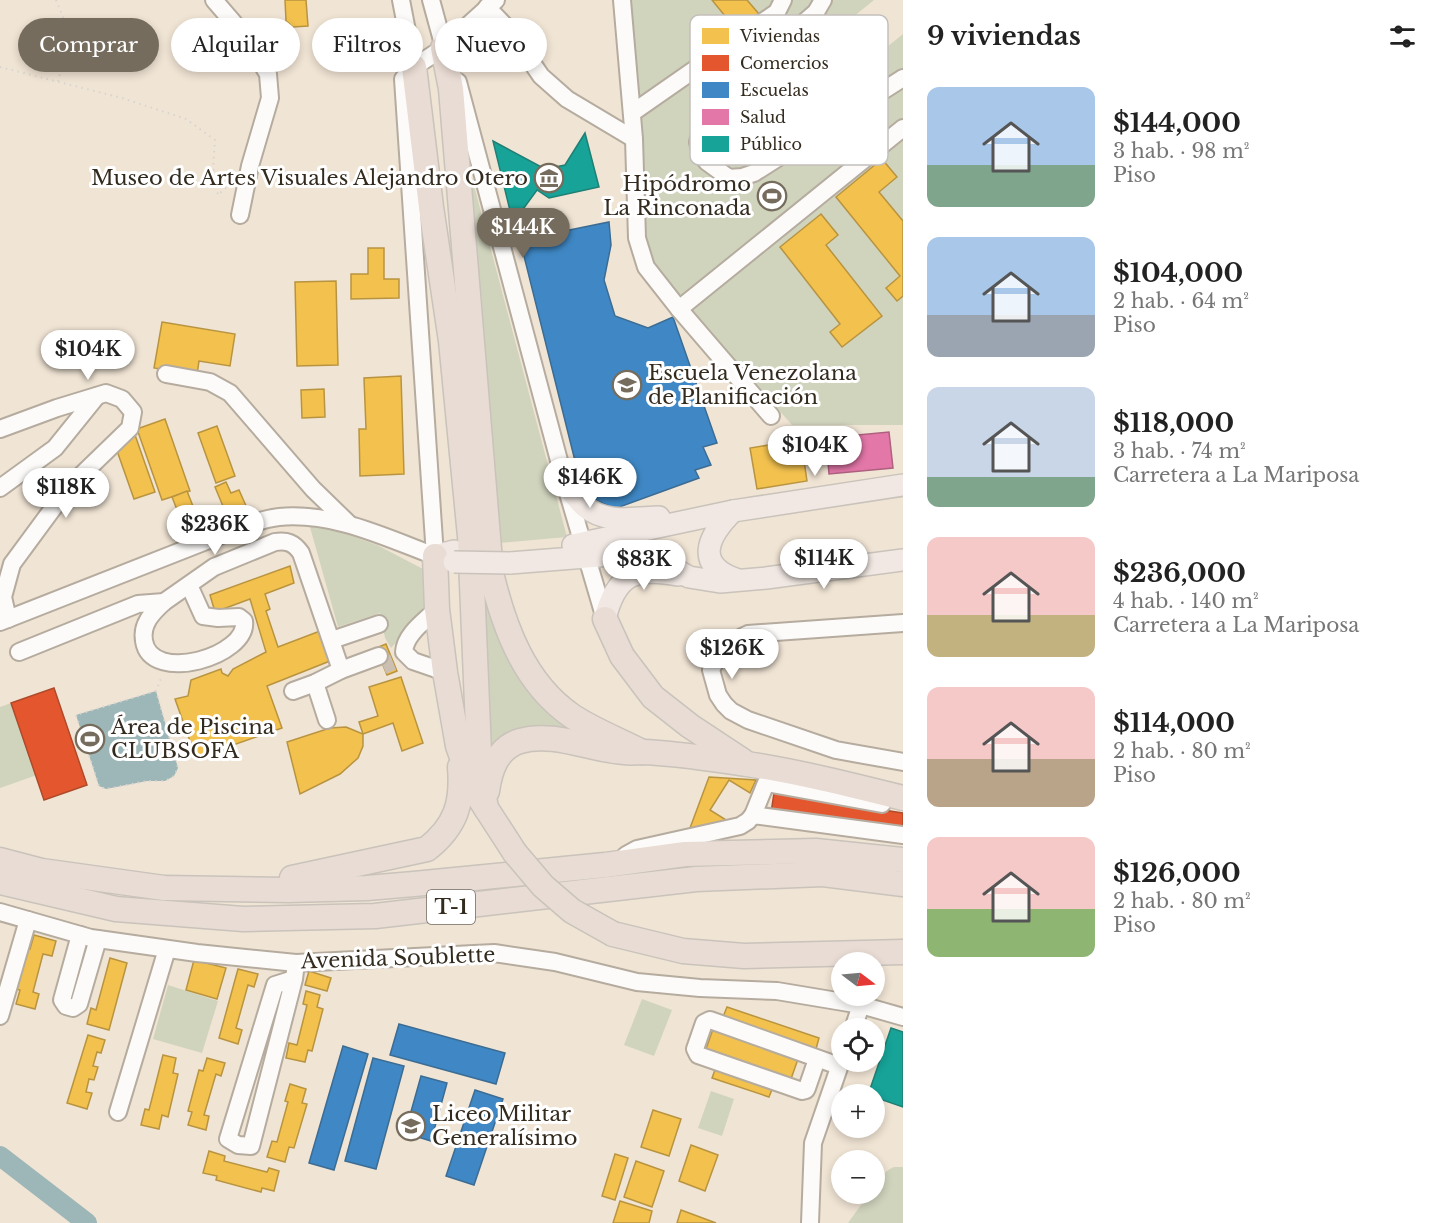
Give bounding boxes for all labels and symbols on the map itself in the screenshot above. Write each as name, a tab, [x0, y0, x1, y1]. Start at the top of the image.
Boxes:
legend	[690, 15, 888, 165]
text: Viviendas	[739, 26, 820, 46]
text: Comercios	[740, 53, 829, 73]
text: Escuelas	[740, 80, 809, 100]
text: Salud	[740, 107, 786, 127]
text: Público	[740, 134, 802, 154]
museum icon: Museo de Artes Visuales Alejandro Otero	[533, 162, 565, 194]
place label: Museo de Artes Visuales Alejandro Otero	[91, 165, 528, 191]
place label: Hipódromo La Rinconada	[603, 171, 751, 221]
sports icon: Hipódromo La Rinconada	[756, 180, 788, 212]
pin: $144K	[481, 208, 565, 259]
pin: $104K	[46, 330, 130, 381]
place label: Escuela Venezolana de Planificación	[648, 360, 857, 410]
school or university icon: Escuela Venezolana de Planificación	[611, 369, 643, 401]
pin: $104K	[773, 426, 857, 477]
pin: $146K	[548, 458, 632, 509]
pin: $118K	[24, 468, 108, 519]
pin: $236K	[173, 505, 257, 556]
pin: $114K	[782, 539, 866, 590]
pin: $83K	[608, 540, 680, 591]
pin: $126K	[690, 629, 774, 680]
place label: Área de Piscina CLUBSOFA	[110, 714, 275, 764]
sports icon: Área de Piscina CLUBSOFA	[74, 723, 106, 755]
road number: T-1	[427, 890, 475, 924]
street label: Avenida Soublette	[299, 942, 496, 974]
north arrow	[831, 952, 885, 1006]
place label: Liceo Militar Generalísimo	[432, 1101, 577, 1151]
school or university icon: Liceo Militar Generalísimo	[395, 1110, 427, 1142]

